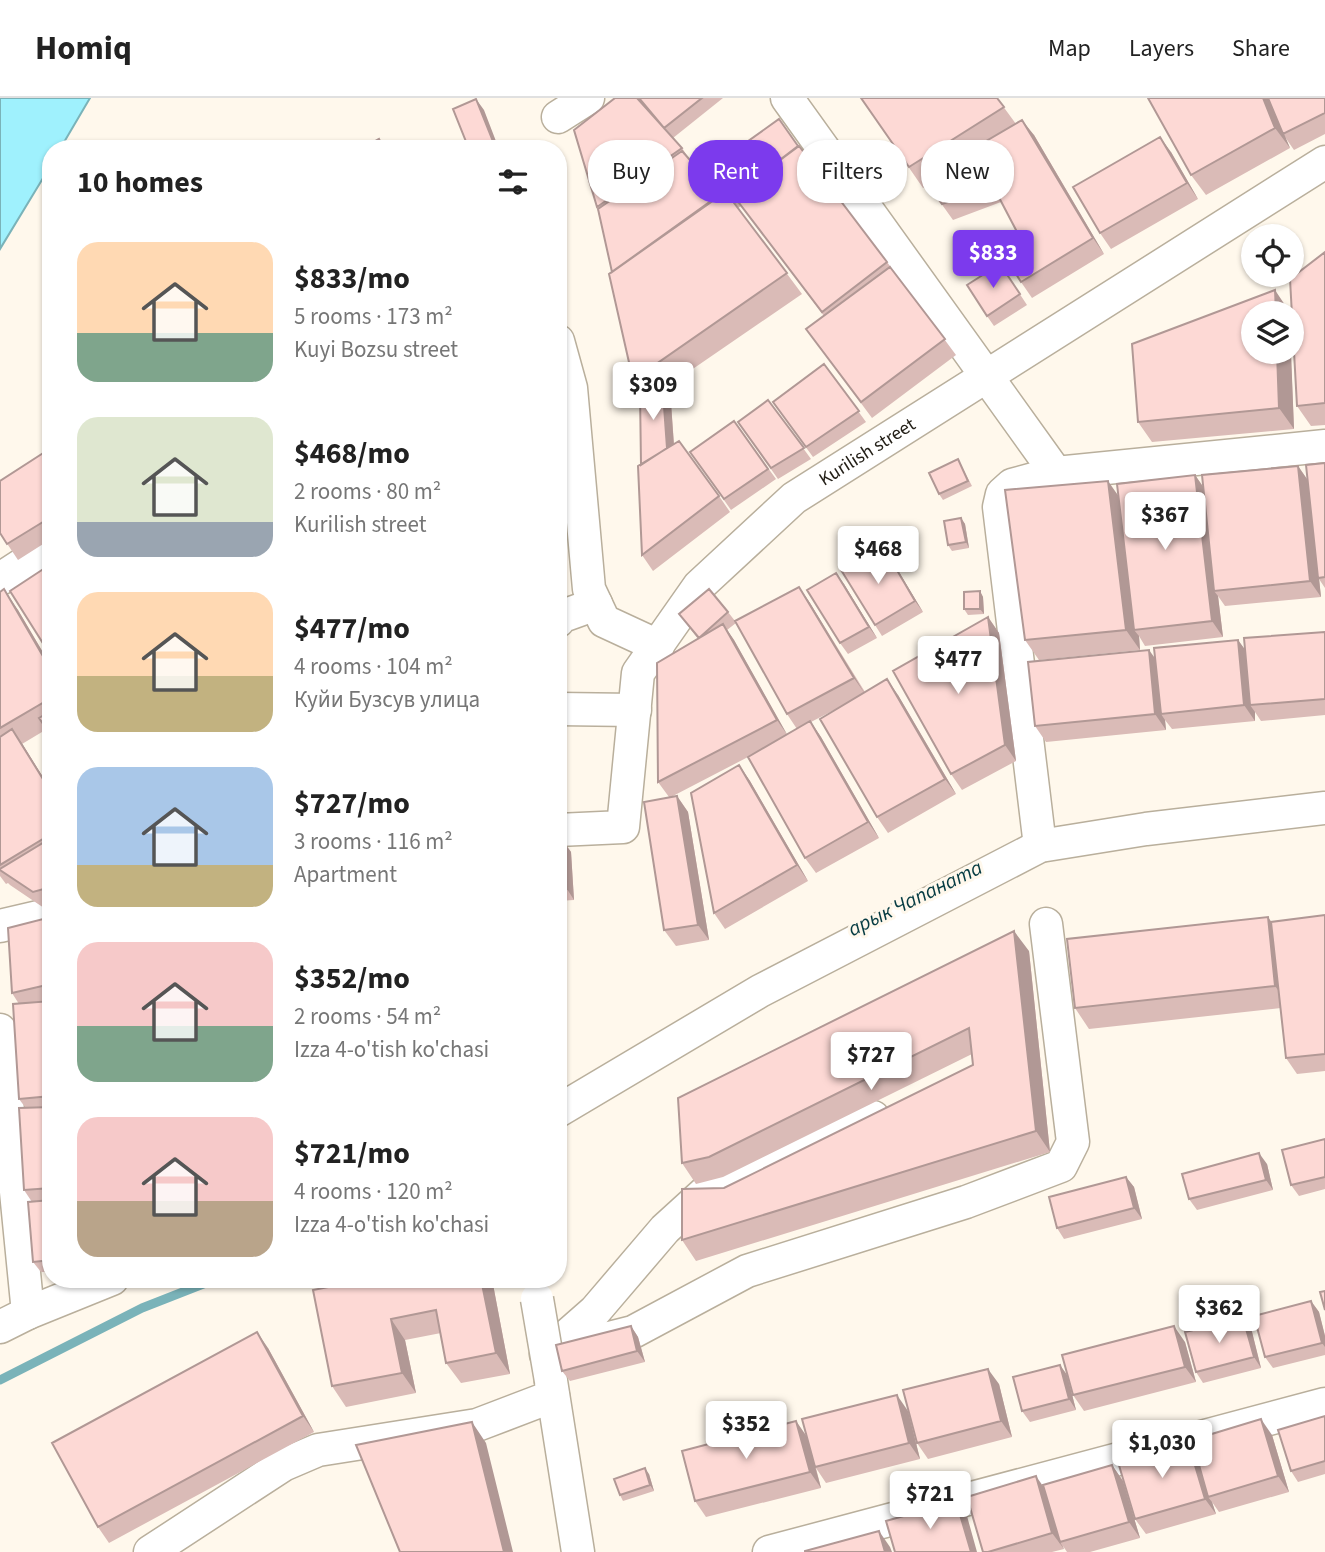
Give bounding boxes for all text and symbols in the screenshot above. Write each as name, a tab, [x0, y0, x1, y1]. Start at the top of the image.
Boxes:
text: Homiq	[35, 25, 132, 72]
text: Map	[1048, 31, 1091, 66]
text: Layers	[1129, 31, 1194, 66]
text: Share	[1232, 31, 1290, 66]
chip: Buy	[588, 140, 674, 203]
chip: Rent	[688, 140, 783, 203]
chip: Filters	[797, 140, 907, 203]
chip: New	[921, 140, 1014, 203]
text: 10 homes	[77, 161, 203, 204]
icon: filters	[494, 163, 532, 201]
map controls	[1241, 224, 1304, 364]
button: locate	[1241, 224, 1304, 287]
pin: $833	[952, 230, 1034, 290]
text: $833	[969, 236, 1017, 269]
text: $833/mo	[294, 257, 410, 300]
icon: home	[133, 270, 217, 354]
text: 5 rooms · 173 m²	[294, 300, 453, 333]
button: layers	[1241, 301, 1304, 364]
text: Kuyi Bozsu street	[294, 333, 458, 366]
pin: $309	[612, 362, 694, 422]
text: $309	[629, 368, 677, 401]
street label: Kurilish street	[814, 411, 921, 492]
text: $468/mo	[294, 432, 410, 475]
icon: home	[133, 445, 217, 529]
text: 2 rooms · 80 m²	[294, 475, 441, 508]
pin: $367	[1124, 492, 1206, 552]
text: $367	[1141, 498, 1189, 531]
text: Kurilish street	[294, 508, 427, 541]
pin: $468	[837, 526, 919, 586]
text: $468	[854, 532, 902, 565]
text: $477/mo	[294, 607, 410, 650]
icon: home	[133, 620, 217, 704]
pin: $477	[917, 636, 999, 696]
text: $477	[934, 642, 982, 675]
text: 4 rooms · 104 m²	[294, 650, 453, 683]
text: Куйи Бузсув улица	[294, 683, 480, 716]
text: $727/mo	[294, 782, 410, 825]
icon: home	[133, 795, 217, 879]
text: 3 rooms · 116 m²	[294, 825, 453, 858]
water label: арык Чапаната	[843, 852, 987, 944]
text: Apartment	[294, 858, 397, 891]
text: $352/mo	[294, 957, 410, 1000]
icon: home	[133, 970, 217, 1054]
text: 2 rooms · 54 m²	[294, 1000, 441, 1033]
pin: $727	[830, 1032, 912, 1092]
text: Izza 4-o'tish ko'chasi	[294, 1033, 489, 1066]
text: $727	[847, 1038, 895, 1071]
text: $721/mo	[294, 1132, 410, 1175]
icon: home	[133, 1145, 217, 1229]
text: 4 rooms · 120 m²	[294, 1175, 453, 1208]
text: Izza 4-o'tish ko'chasi	[294, 1208, 489, 1241]
pin: $362	[1178, 1286, 1260, 1345]
text: $362	[1195, 1291, 1243, 1324]
pin: $352	[705, 1402, 787, 1461]
text: $352	[722, 1407, 770, 1440]
pin: $1,030	[1105, 1420, 1219, 1480]
text: $1,030	[1128, 1426, 1196, 1459]
pin: $721	[889, 1472, 971, 1531]
text: $721	[906, 1477, 954, 1510]

